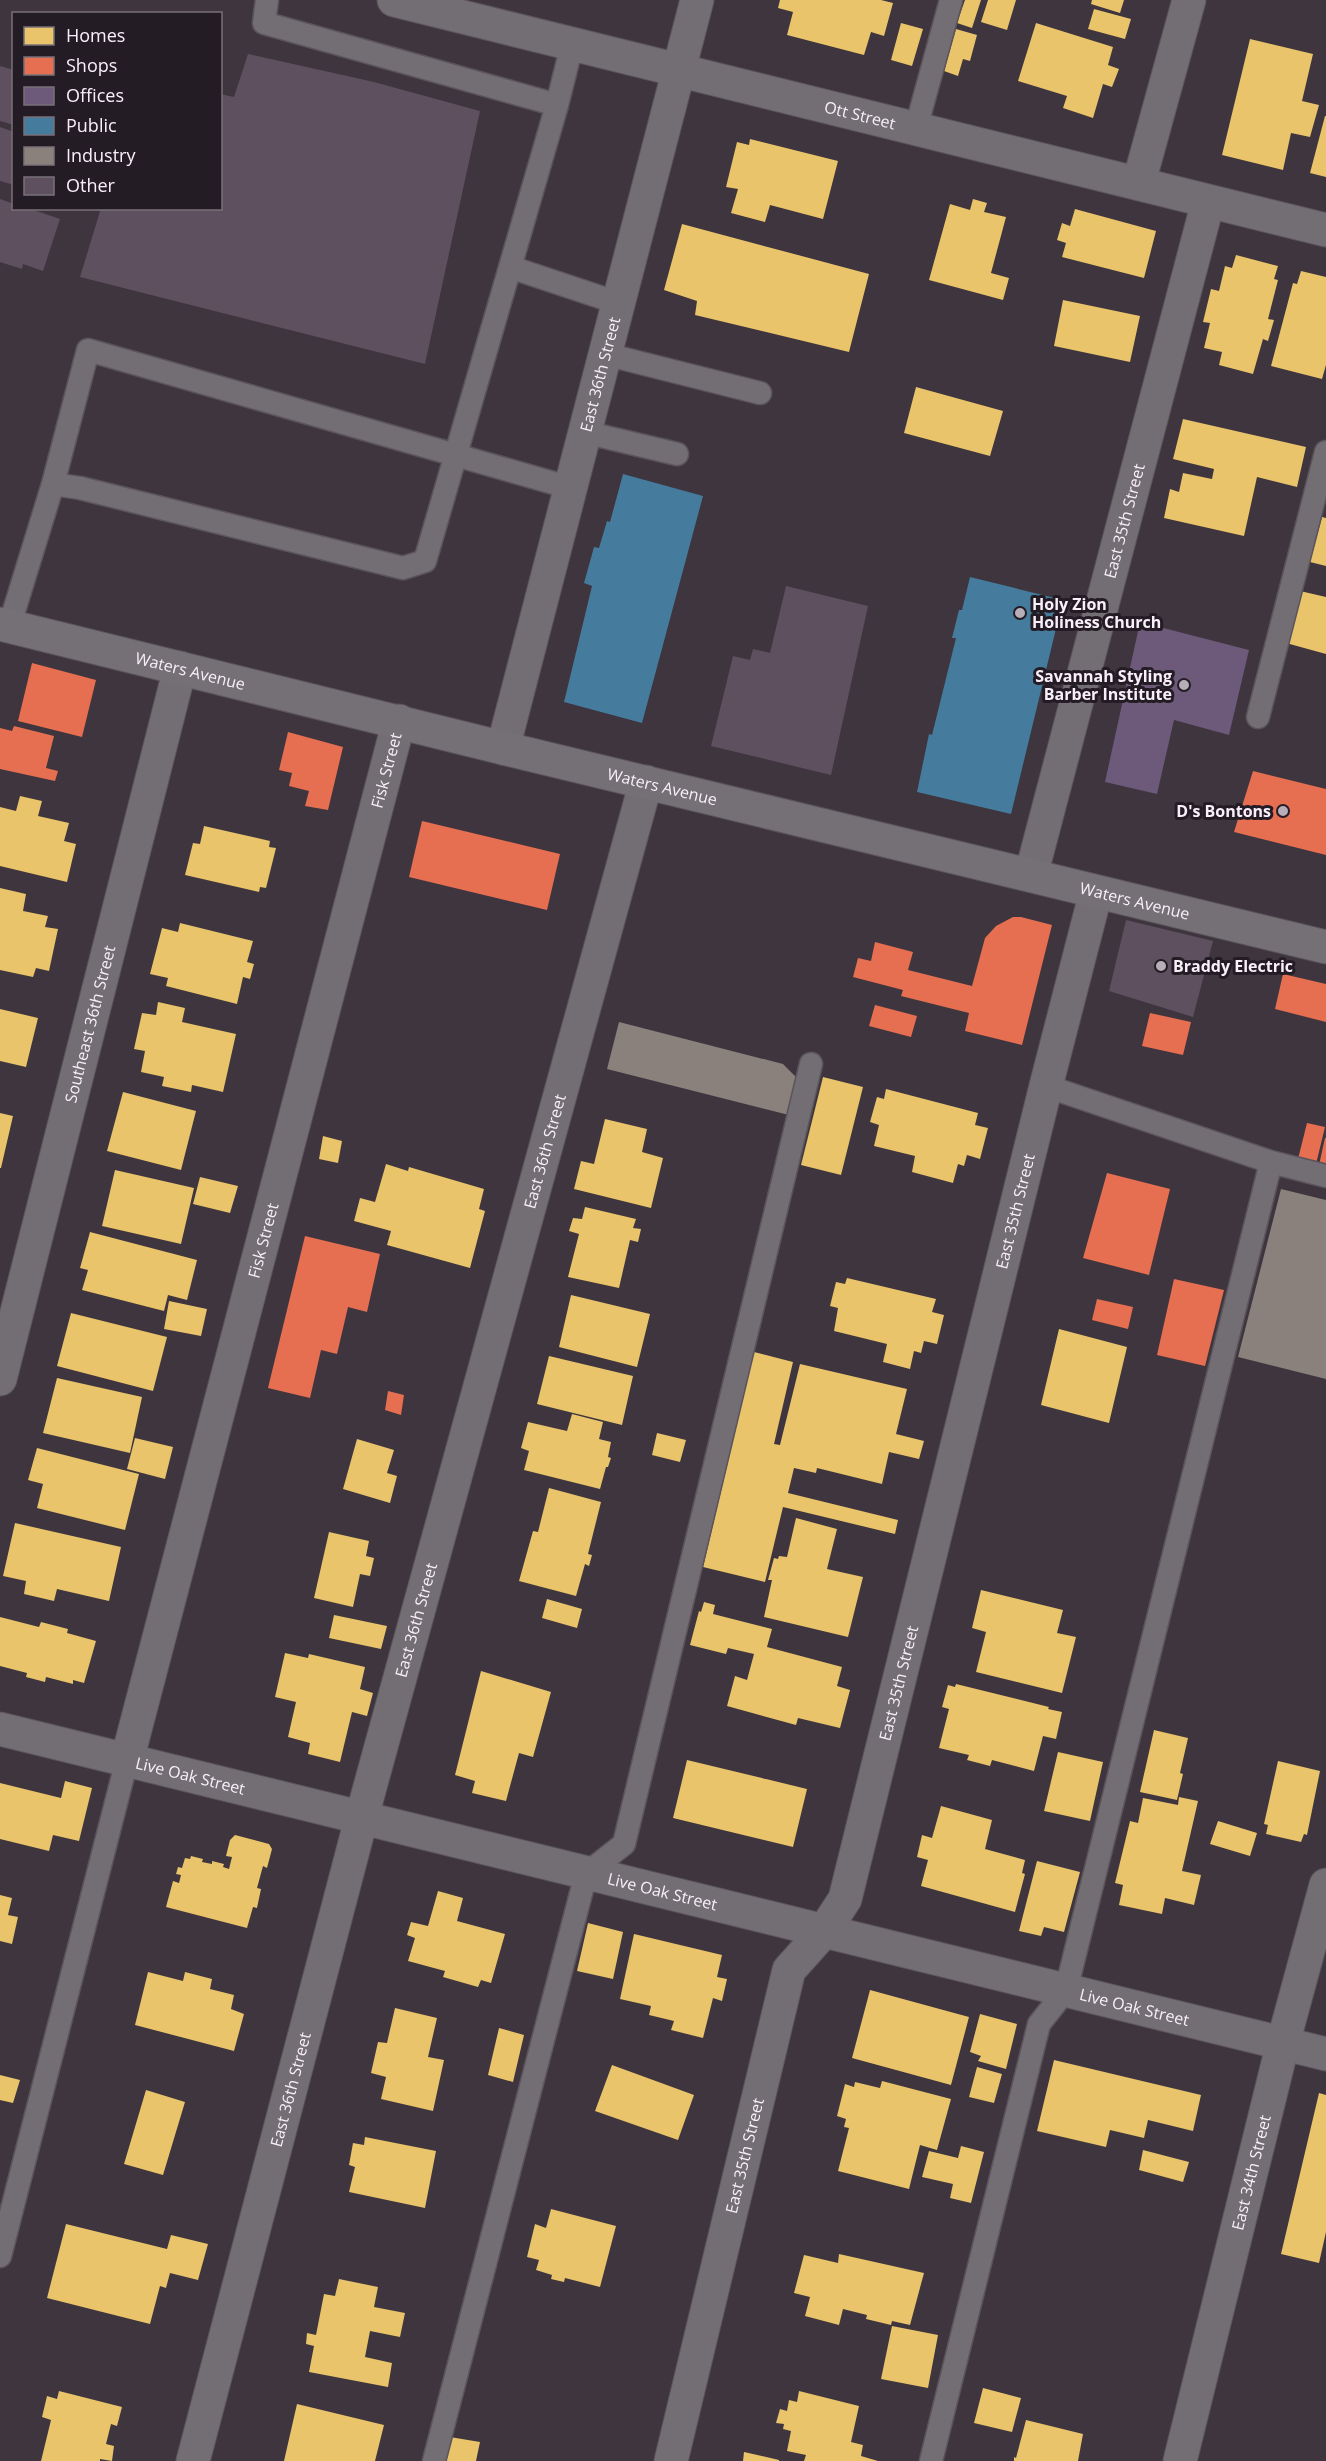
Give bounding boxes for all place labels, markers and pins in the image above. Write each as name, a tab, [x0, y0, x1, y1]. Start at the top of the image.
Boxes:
place label: Holy Zion Holiness Church	[1032, 593, 1161, 633]
marker: Holy Zion Holiness Church	[1013, 606, 1027, 620]
place label: Savannah Styling Barber Institute	[1035, 665, 1172, 705]
marker: Savannah Styling Barber Institute	[1177, 678, 1191, 692]
place label: D's Bontons	[1176, 800, 1271, 822]
marker: D's Bontons	[1276, 804, 1290, 818]
place label: Braddy Electric	[1173, 955, 1293, 977]
marker: Braddy Electric	[1154, 959, 1168, 973]

